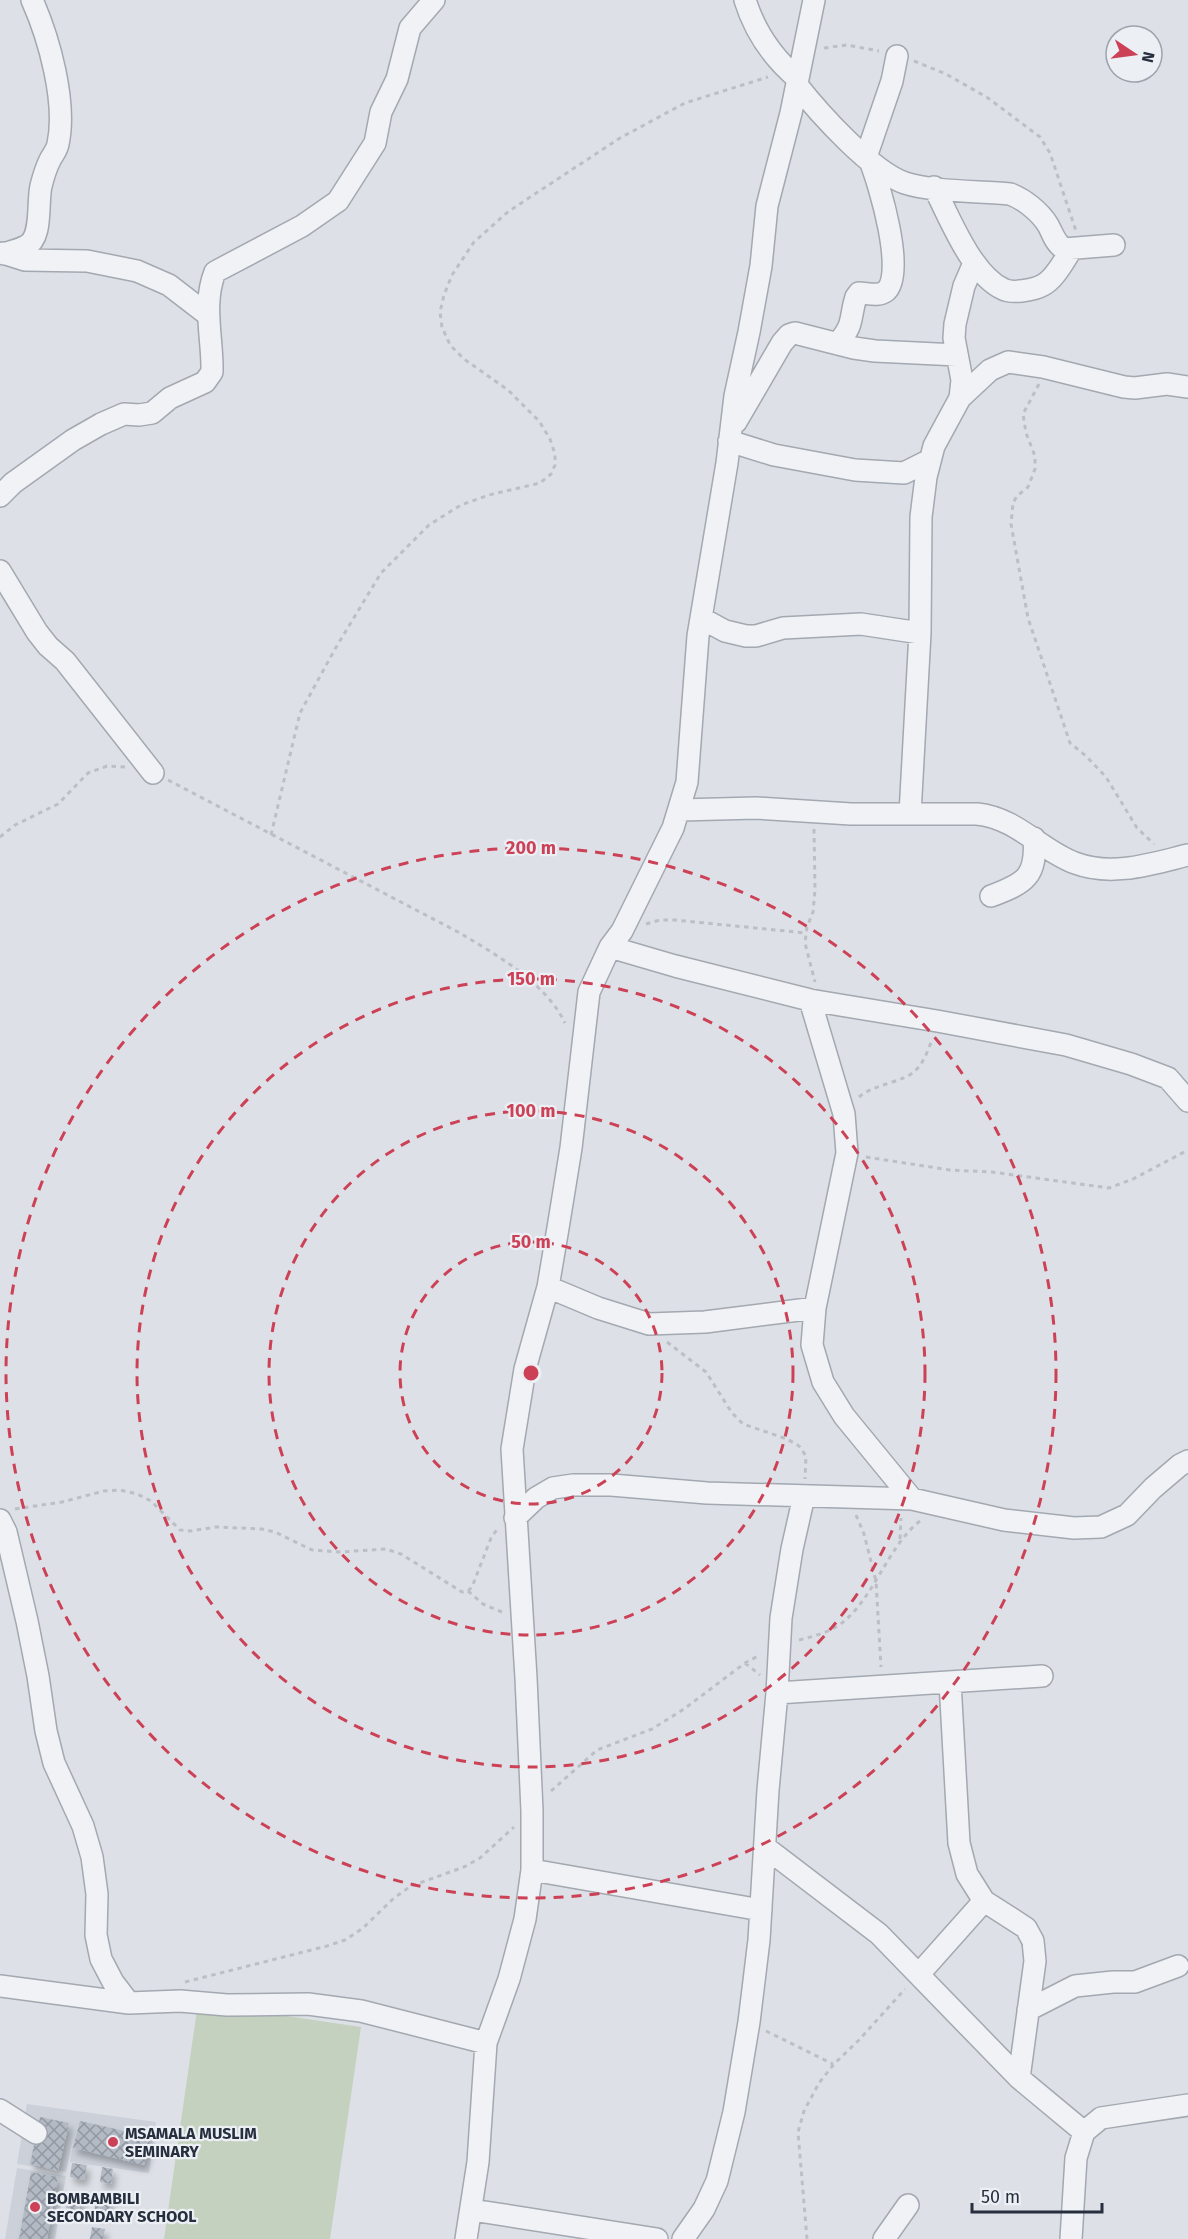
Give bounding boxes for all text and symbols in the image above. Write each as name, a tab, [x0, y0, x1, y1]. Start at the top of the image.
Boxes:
north arrow	[1104, 24, 1164, 84]
text: N	[1138, 50, 1159, 65]
text: 200 m	[506, 837, 556, 859]
text: 150 m	[507, 968, 555, 990]
text: 100 m	[507, 1100, 555, 1122]
text: 50 m	[511, 1231, 551, 1253]
centre of rings	[521, 1363, 541, 1383]
place label: MSAMALA MUSLIM SEMINARY	[125, 2124, 257, 2161]
marker: MSAMALA MUSLIM SEMINARY	[106, 2135, 120, 2149]
scale bar	[972, 2176, 1102, 2214]
text: 50 m	[981, 2186, 1020, 2208]
place label: BOMBAMBILI SECONDARY SCHOOL	[47, 2189, 197, 2226]
marker: BOMBAMBILI SECONDARY SCHOOL	[28, 2200, 42, 2214]

